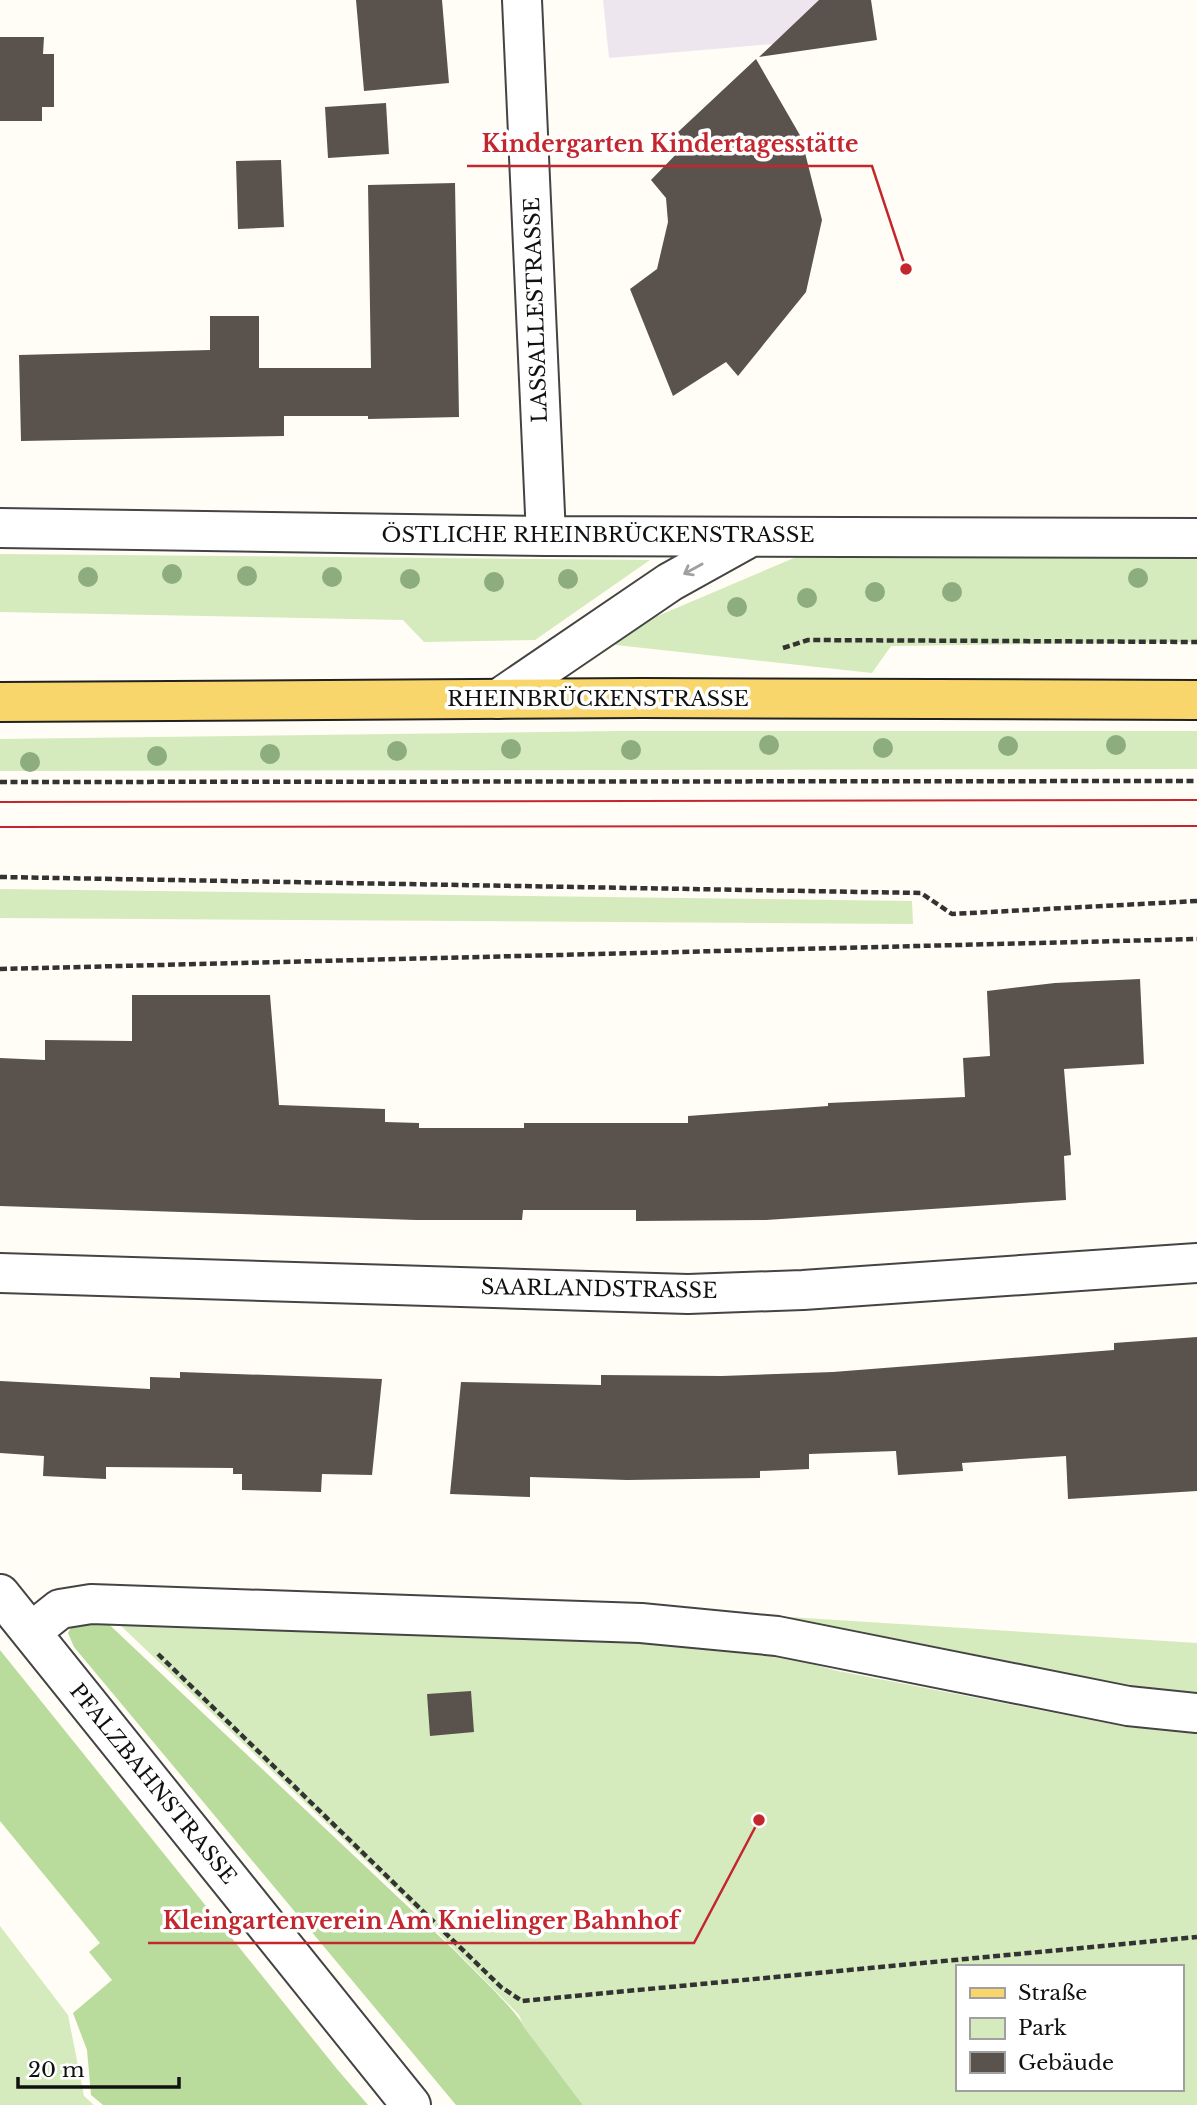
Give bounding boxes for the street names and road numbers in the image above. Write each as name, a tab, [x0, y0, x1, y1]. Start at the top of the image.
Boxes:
street label: LASSALLESTRASSE	[519, 197, 553, 423]
street label: ÖSTLICHE RHEINBRÜCKENSTRASSE	[382, 522, 814, 548]
street label: RHEINBRÜCKENSTRASSE	[447, 686, 749, 712]
street label: SAARLANDSTRASSE	[481, 1274, 717, 1304]
street label: PFALZBAHNSTRASSE	[64, 1679, 242, 1889]

